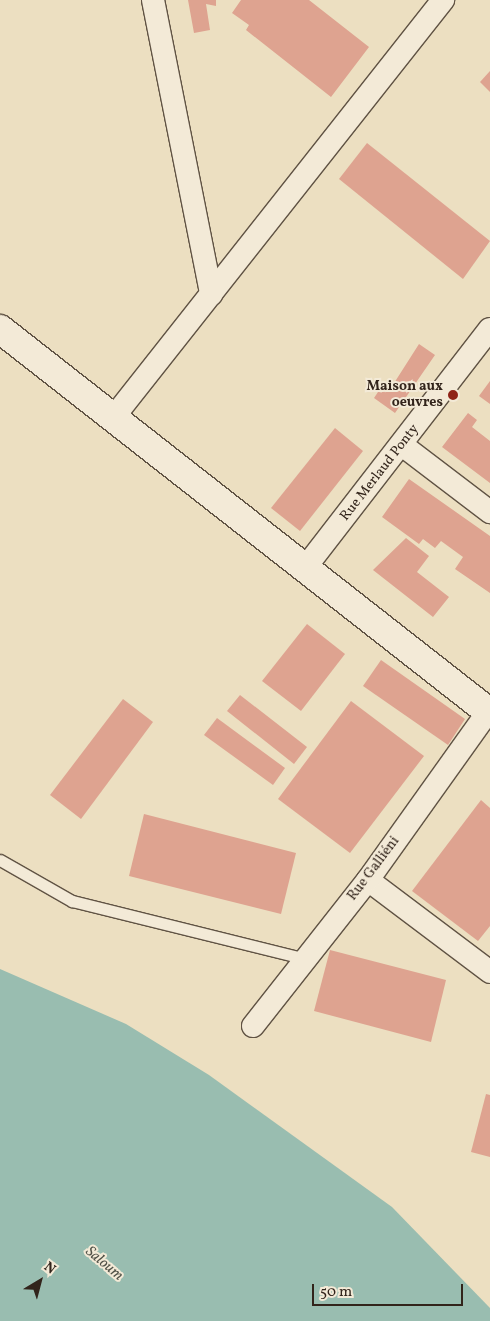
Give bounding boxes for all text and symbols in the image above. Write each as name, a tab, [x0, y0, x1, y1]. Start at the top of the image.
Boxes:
place label: Maison aux oeuvres	[366, 379, 443, 412]
marker: Maison aux oeuvres	[447, 389, 459, 401]
street label: Rue Merlaud Ponty	[337, 421, 423, 525]
street label: Rue Galliéni	[344, 834, 404, 904]
water label: Saloum	[81, 1243, 127, 1285]
north arrow	[15, 1256, 65, 1306]
text: N	[40, 1258, 59, 1279]
scale bar	[315, 1274, 466, 1306]
text: 50 m	[320, 1282, 352, 1303]

